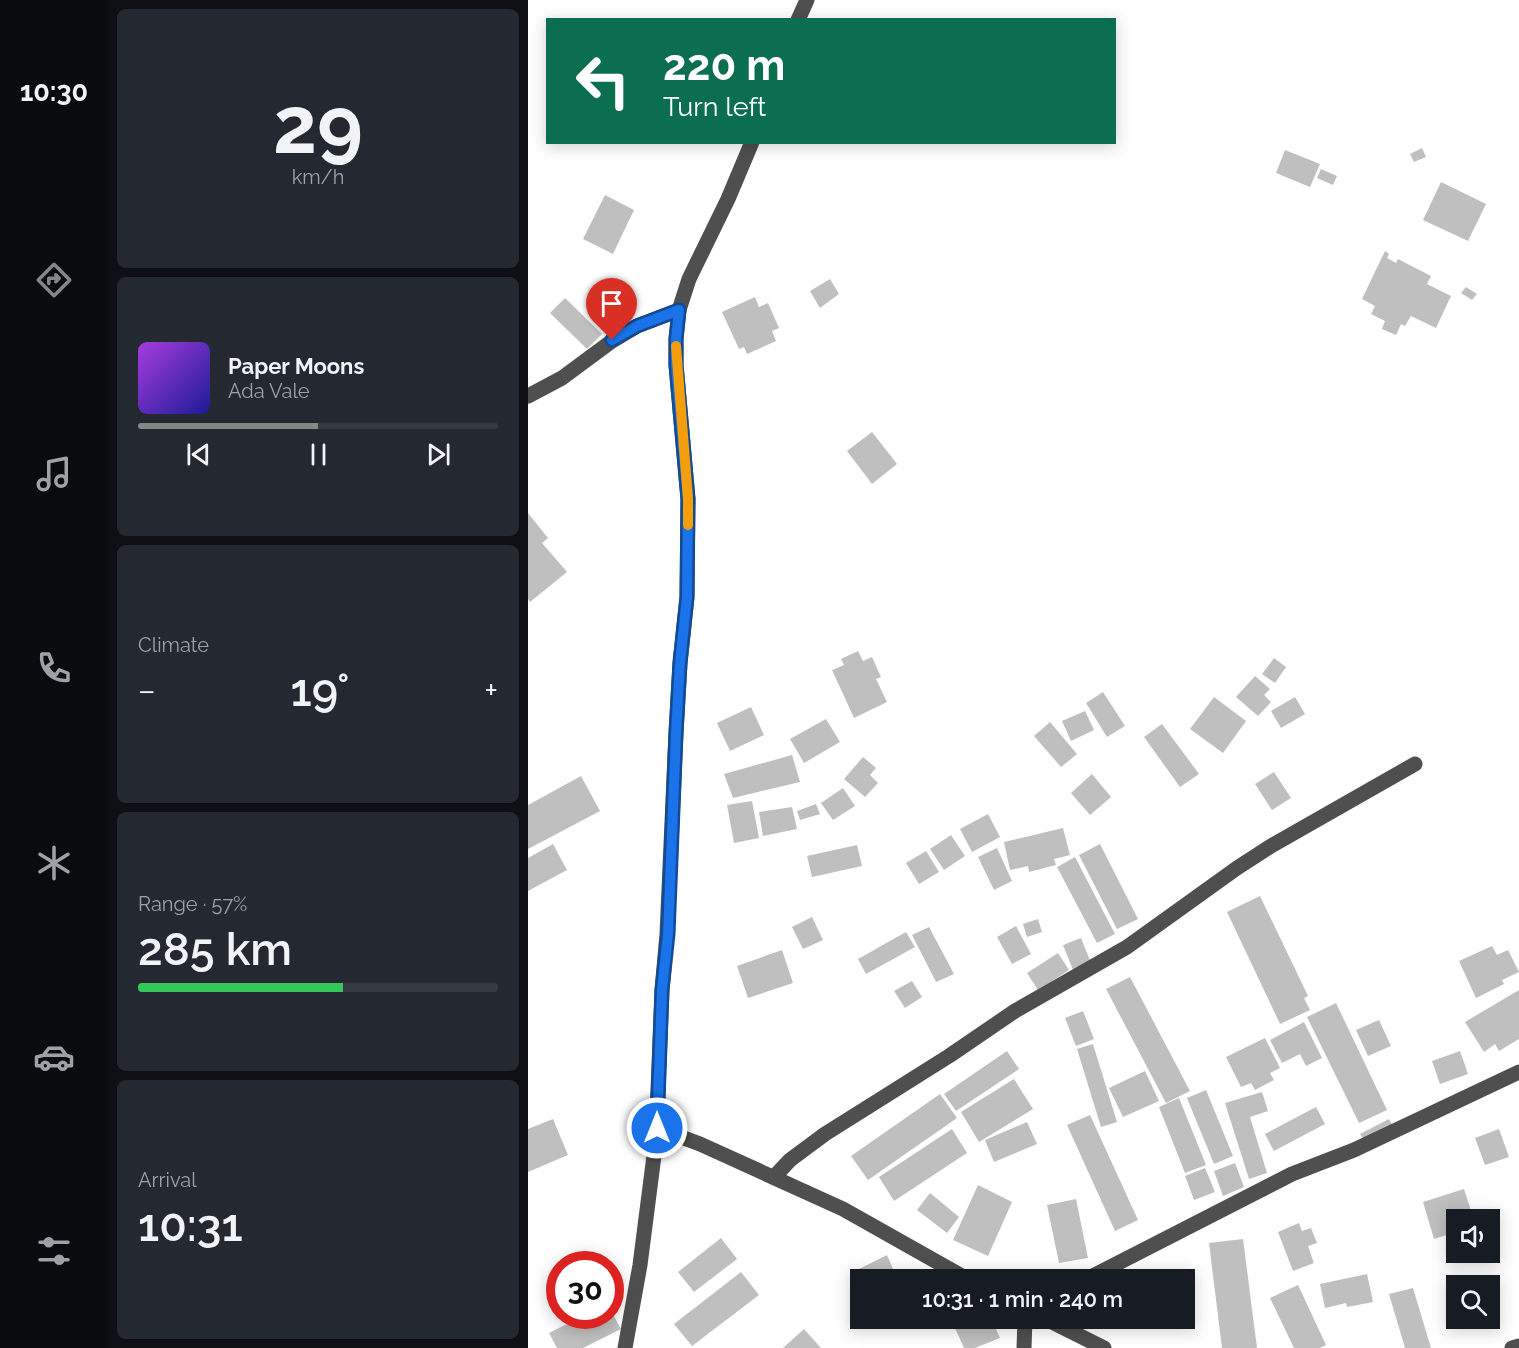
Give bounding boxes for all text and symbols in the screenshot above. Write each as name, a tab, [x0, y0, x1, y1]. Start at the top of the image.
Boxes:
text: 220 m	[663, 41, 785, 90]
icon: left	[564, 42, 642, 120]
text: 10:30	[20, 76, 88, 107]
text: 29	[273, 80, 363, 171]
text: Turn left	[663, 91, 766, 122]
text: km/h	[292, 165, 344, 189]
icon: directions	[33, 259, 75, 301]
pin	[586, 278, 637, 340]
icon: arrive	[595, 287, 628, 320]
text: Paper Moons	[228, 353, 364, 379]
text: Ada Vale	[228, 379, 310, 403]
icon: previous	[182, 438, 215, 471]
icon: pause	[302, 438, 335, 471]
icon: next	[422, 438, 455, 471]
icon: music	[33, 453, 75, 495]
text: Climate	[138, 633, 209, 657]
icon: phone	[33, 647, 75, 689]
text: 19°	[291, 664, 349, 717]
text: −	[138, 671, 156, 710]
text: +	[484, 671, 498, 710]
icon: climate	[33, 842, 75, 884]
text: Range · 57%	[138, 892, 247, 916]
text: 285 km	[138, 923, 292, 976]
icon: car	[33, 1036, 75, 1078]
position arrow	[625, 1096, 689, 1160]
text: Arrival	[138, 1168, 197, 1192]
text: 10:31	[138, 1199, 243, 1252]
map controls	[1446, 1209, 1500, 1329]
button: sound	[1446, 1209, 1500, 1263]
icon: filters	[33, 1230, 75, 1272]
speed limit sign: 30	[546, 1251, 624, 1329]
button: search	[1446, 1275, 1500, 1329]
text: 10:31 · 1 min · 240 m	[922, 1286, 1123, 1312]

